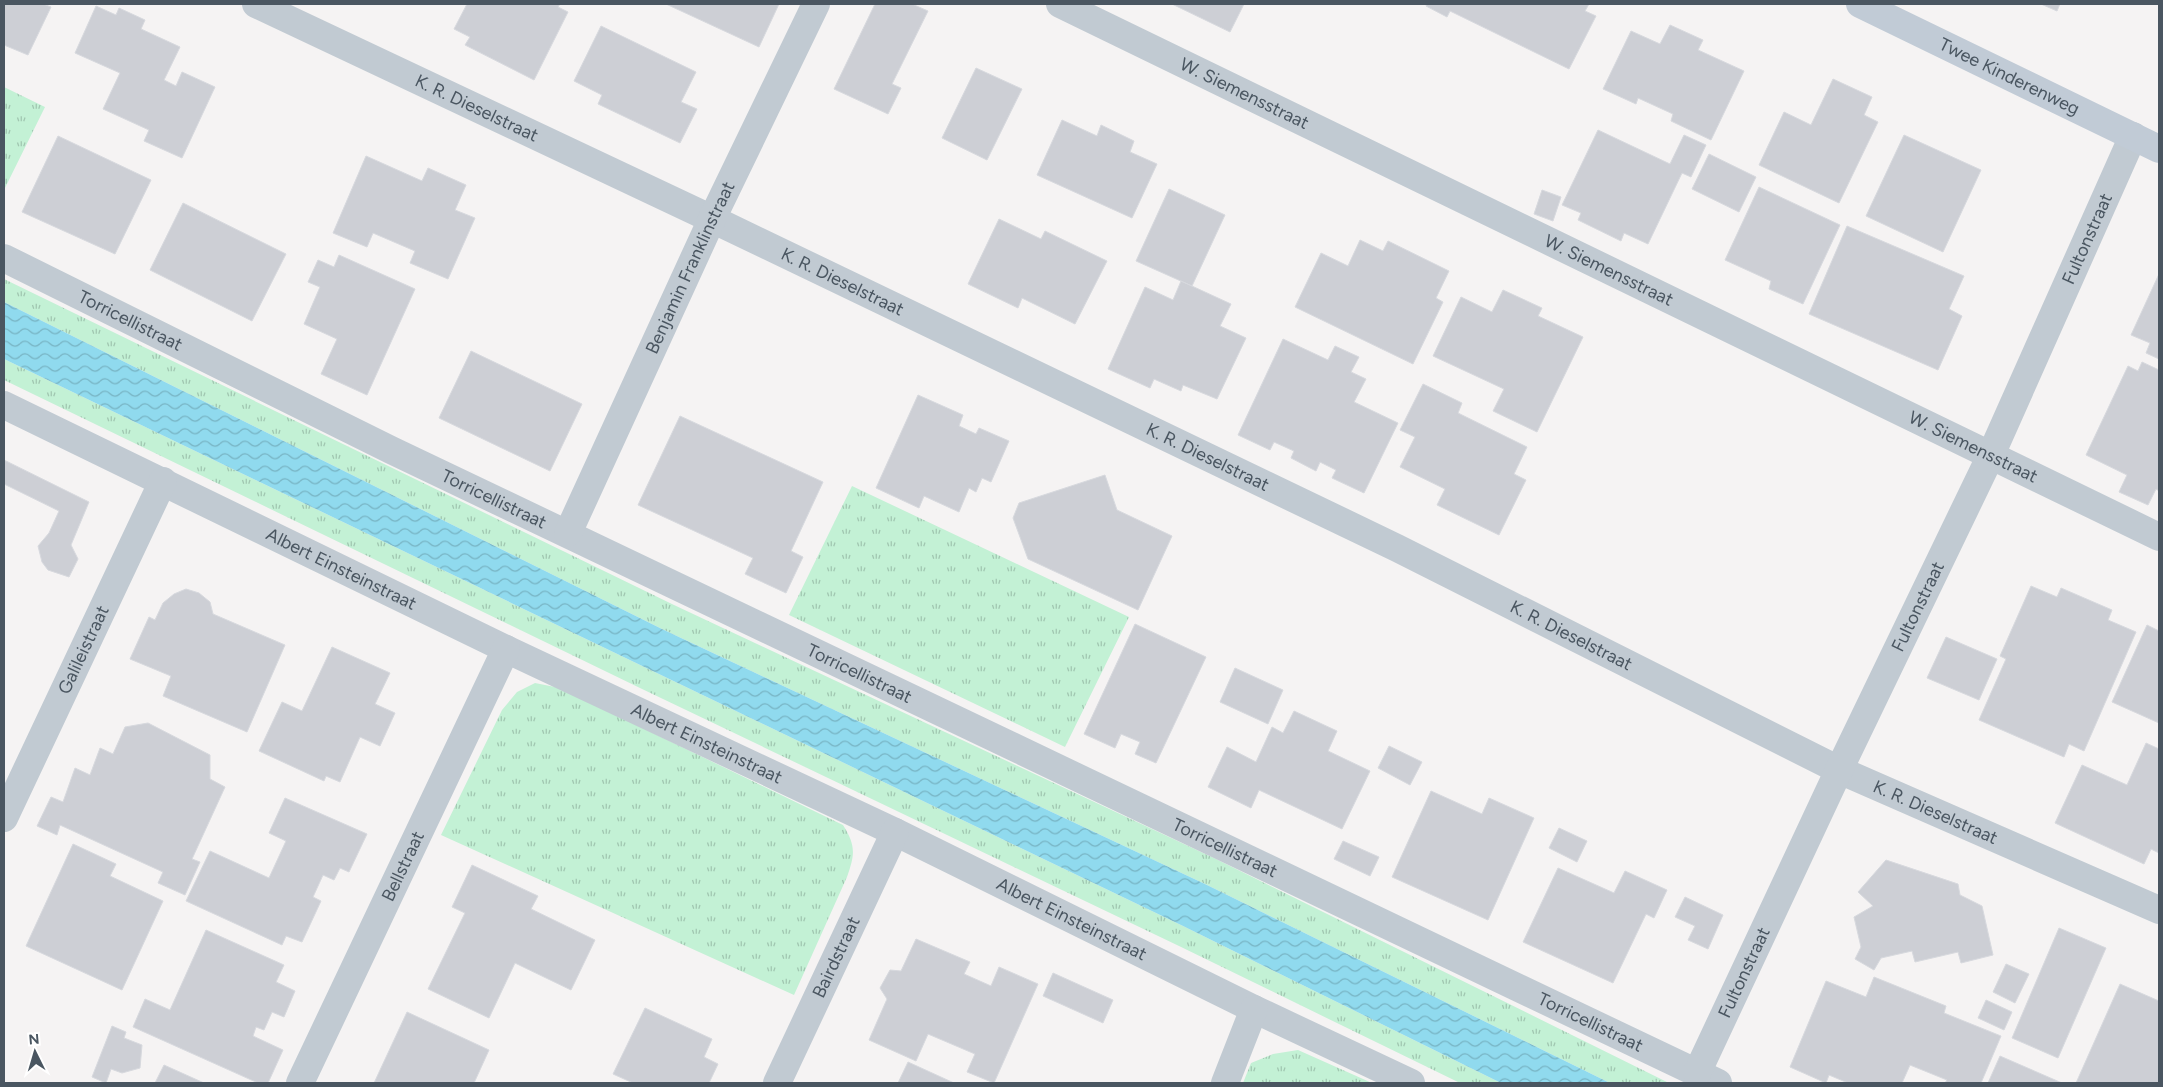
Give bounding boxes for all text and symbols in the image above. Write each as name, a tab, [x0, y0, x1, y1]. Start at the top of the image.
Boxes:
street label: Twee Kinderenweg	[1935, 33, 2083, 120]
street label: W. Siemensstraat	[1176, 53, 1313, 134]
street label: K. R. Dieselstraat	[412, 70, 542, 147]
street label: Benjamin Franklinstraat	[641, 178, 739, 357]
street label: Fultonstraat	[2057, 190, 2117, 288]
street label: W. Siemensstraat	[1541, 230, 1677, 311]
street label: K. R. Dieselstraat	[778, 243, 908, 321]
street label: Torricellistraat	[74, 286, 186, 356]
street label: W. Siemensstraat	[1905, 406, 2042, 488]
street label: K. R. Dieselstraat	[1143, 418, 1273, 496]
street label: Torricellistraat	[438, 465, 550, 534]
street label: Albert Einsteinstraat	[262, 523, 420, 615]
street label: Fultonstraat	[1887, 558, 1949, 655]
street label: K. R. Dieselstraat	[1507, 596, 1636, 675]
street label: Galileistraat	[53, 602, 114, 698]
street label: Torricellistraat	[803, 639, 916, 708]
street label: Albert Einsteinstraat	[628, 698, 786, 788]
street label: K. R. Dieselstraat	[1870, 775, 2001, 849]
street label: Torricellistraat	[1169, 813, 1281, 882]
street label: Bellstraat	[377, 827, 429, 905]
street label: Albert Einsteinstraat	[993, 873, 1150, 965]
street label: Bairdstraat	[808, 913, 865, 1001]
street label: Fultonstraat	[1713, 924, 1775, 1021]
street label: Torricellistraat	[1534, 988, 1647, 1057]
north arrow	[10, 1027, 60, 1077]
text: N	[28, 1031, 40, 1048]

